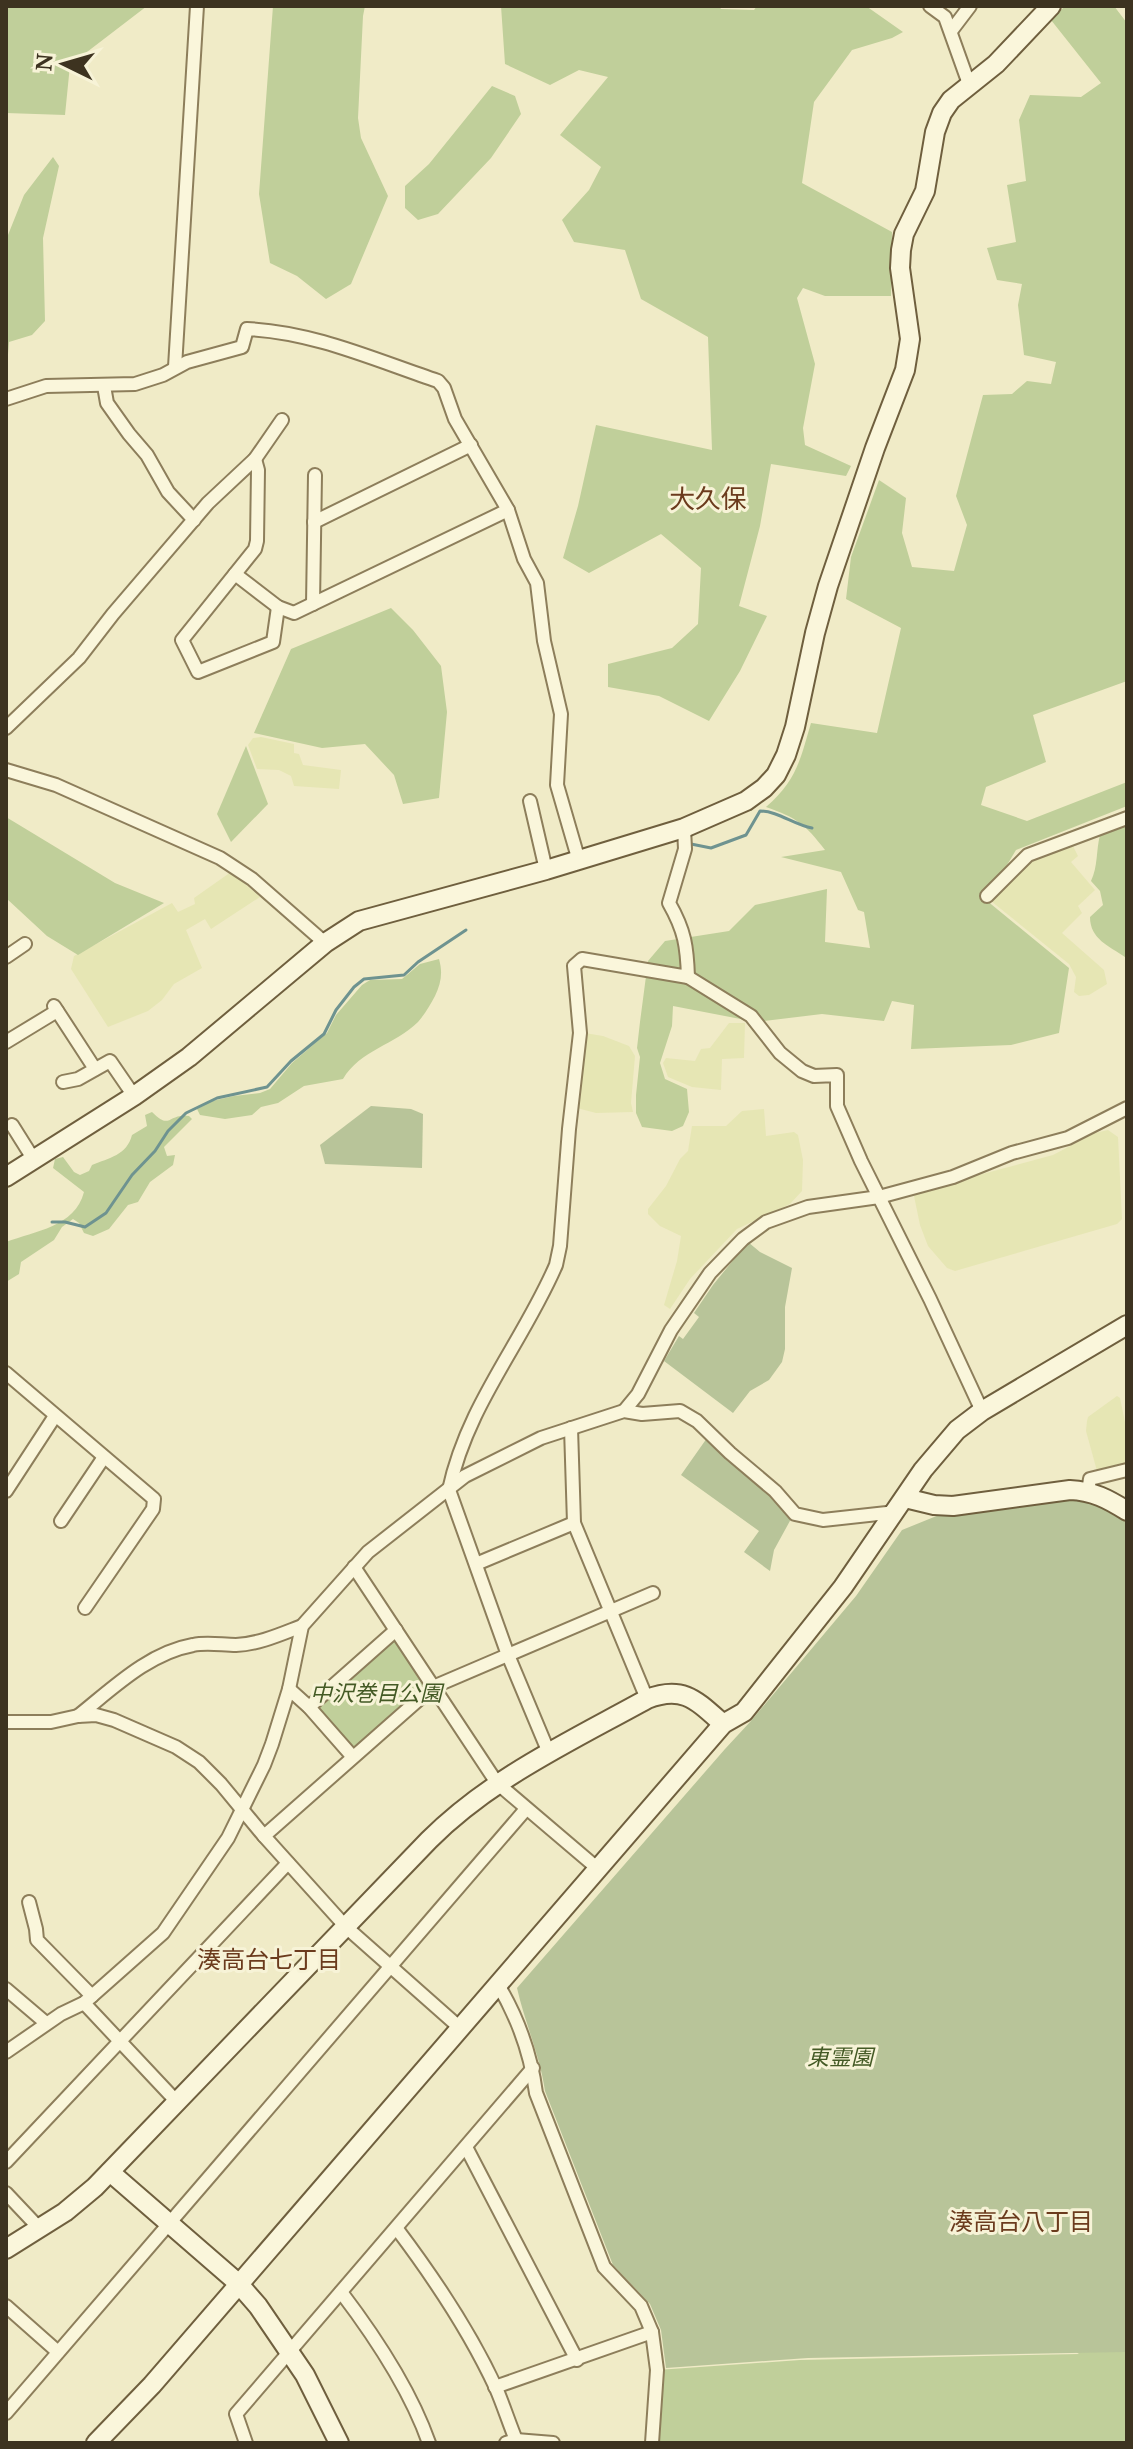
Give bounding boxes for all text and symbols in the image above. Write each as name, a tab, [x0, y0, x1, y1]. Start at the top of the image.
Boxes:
north arrow	[24, 24, 104, 104]
text: N	[27, 52, 59, 72]
district label: 大久保	[669, 480, 747, 516]
park label: 中沢巻目公園	[310, 1677, 445, 1707]
district label: 湊高台七丁目	[197, 1942, 341, 1975]
park label: 東霊園	[807, 2041, 876, 2071]
district label: 湊高台八丁目	[949, 2204, 1093, 2237]

